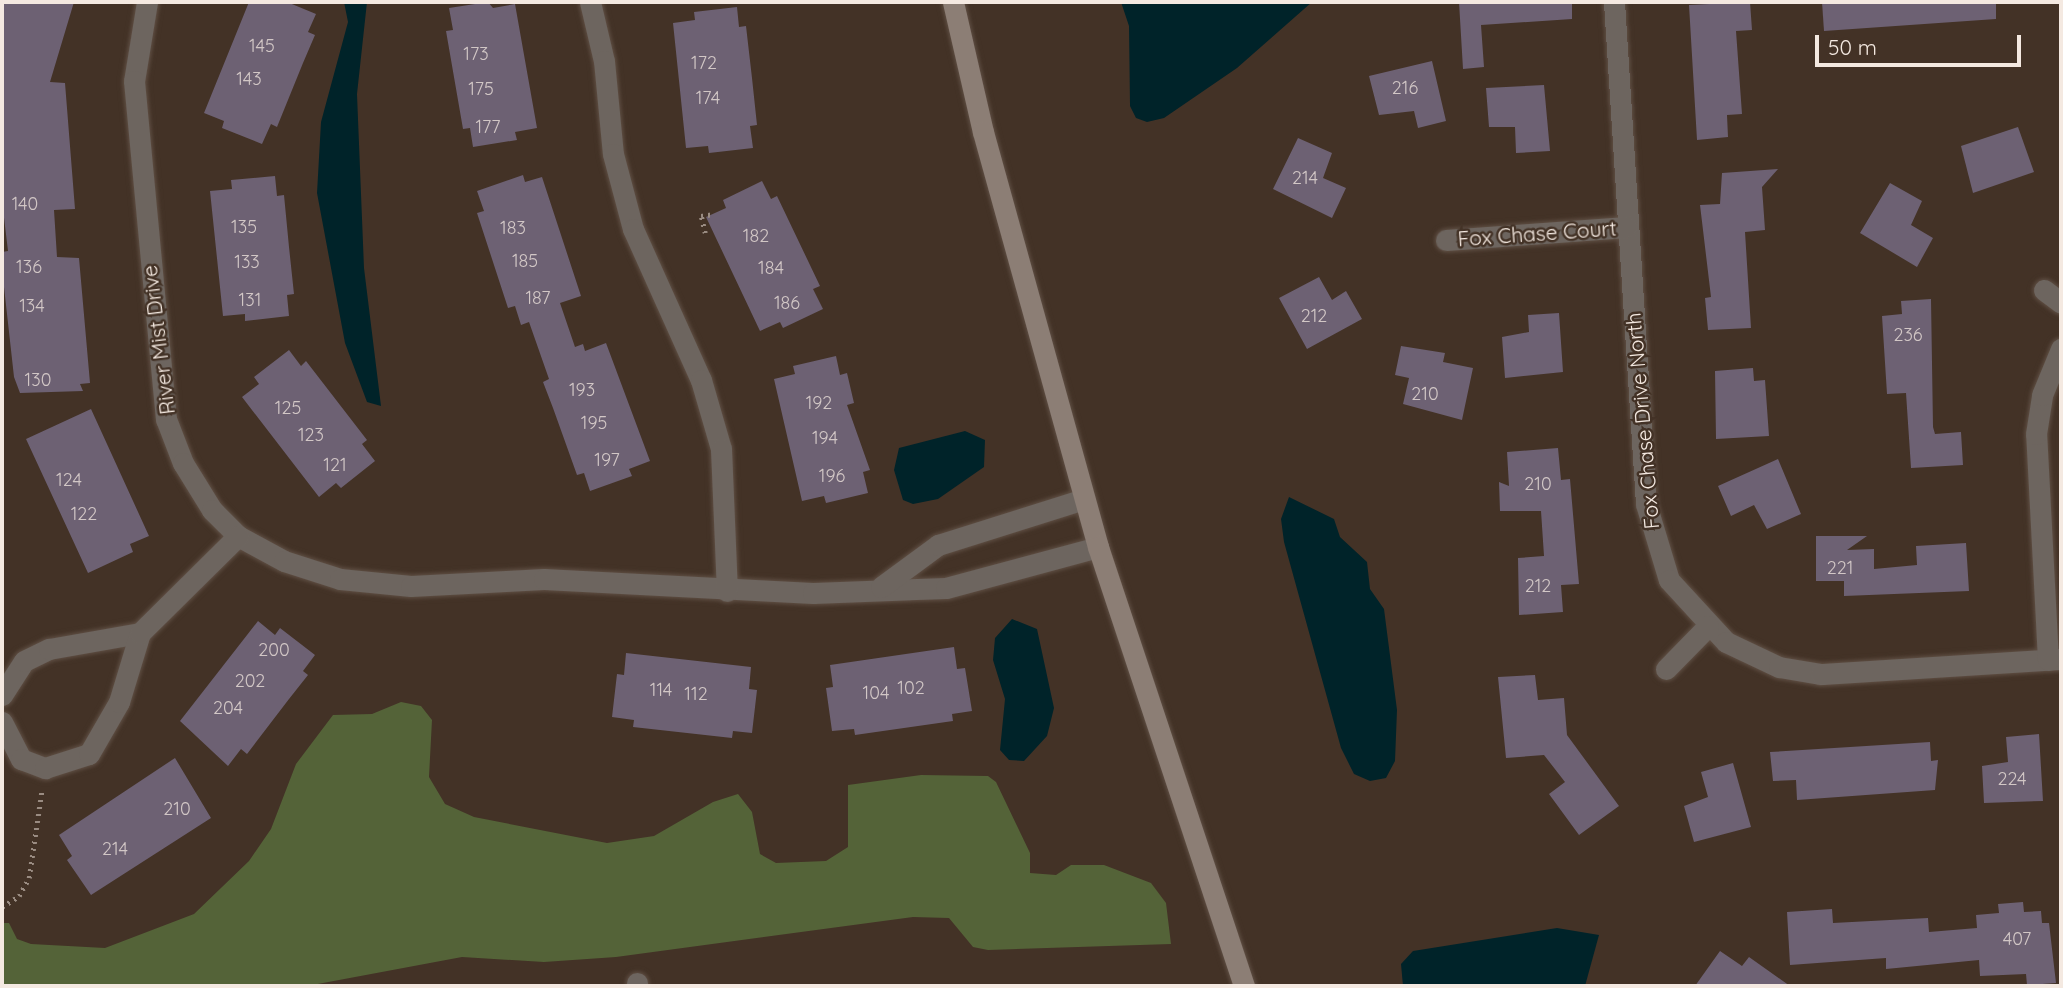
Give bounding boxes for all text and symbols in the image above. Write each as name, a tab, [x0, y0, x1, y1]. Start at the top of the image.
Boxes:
scale bar	[1818, 21, 2024, 65]
text: 50 m	[1828, 34, 1877, 60]
house number: 145	[249, 35, 275, 57]
house number: 173	[463, 43, 489, 65]
house number: 172	[691, 52, 717, 74]
house number: 143	[236, 68, 262, 90]
house number: 216	[1392, 77, 1418, 99]
house number: 175	[468, 78, 494, 100]
house number: 174	[696, 87, 720, 109]
house number: 177	[475, 116, 501, 138]
house number: 214	[1292, 167, 1318, 189]
house number: 140	[12, 193, 38, 215]
street label: Fox Chase Court	[1457, 215, 1617, 251]
house number: 135	[231, 216, 257, 238]
house number: 183	[500, 217, 526, 239]
house number: 182	[743, 225, 769, 247]
house number: 185	[512, 250, 538, 272]
house number: 133	[234, 251, 260, 273]
house number: 136	[16, 256, 42, 278]
house number: 184	[758, 257, 784, 279]
street label: River Mist Drive	[136, 264, 180, 416]
house number: 187	[525, 287, 551, 309]
house number: 131	[239, 289, 261, 311]
house number: 186	[774, 292, 800, 314]
house number: 134	[19, 295, 45, 317]
house number: 212	[1301, 305, 1327, 327]
street label: Fox Chase Drive North	[1620, 312, 1664, 530]
house number: 236	[1893, 324, 1923, 346]
house number: 130	[25, 369, 51, 391]
house number: 193	[569, 379, 595, 401]
house number: 210	[1411, 383, 1439, 405]
house number: 192	[806, 392, 832, 414]
house number: 125	[275, 397, 301, 419]
house number: 195	[581, 412, 607, 434]
house number: 123	[298, 424, 324, 446]
house number: 194	[812, 427, 838, 449]
house number: 197	[594, 449, 620, 471]
house number: 121	[323, 454, 347, 476]
house number: 196	[819, 465, 845, 487]
house number: 124	[56, 469, 82, 491]
house number: 210	[1524, 473, 1552, 495]
house number: 122	[71, 503, 97, 525]
house number: 221	[1827, 557, 1853, 579]
house number: 212	[1525, 575, 1551, 597]
house number: 200	[258, 639, 290, 661]
house number: 202	[235, 670, 265, 692]
house number: 102	[897, 677, 925, 699]
house number: 114	[650, 679, 672, 701]
house number: 104	[863, 682, 889, 704]
house number: 112	[684, 683, 708, 705]
house number: 204	[213, 697, 243, 719]
house number: 224	[1997, 768, 2027, 790]
house number: 210	[163, 798, 191, 820]
house number: 214	[102, 838, 128, 860]
house number: 407	[2003, 928, 2031, 950]

